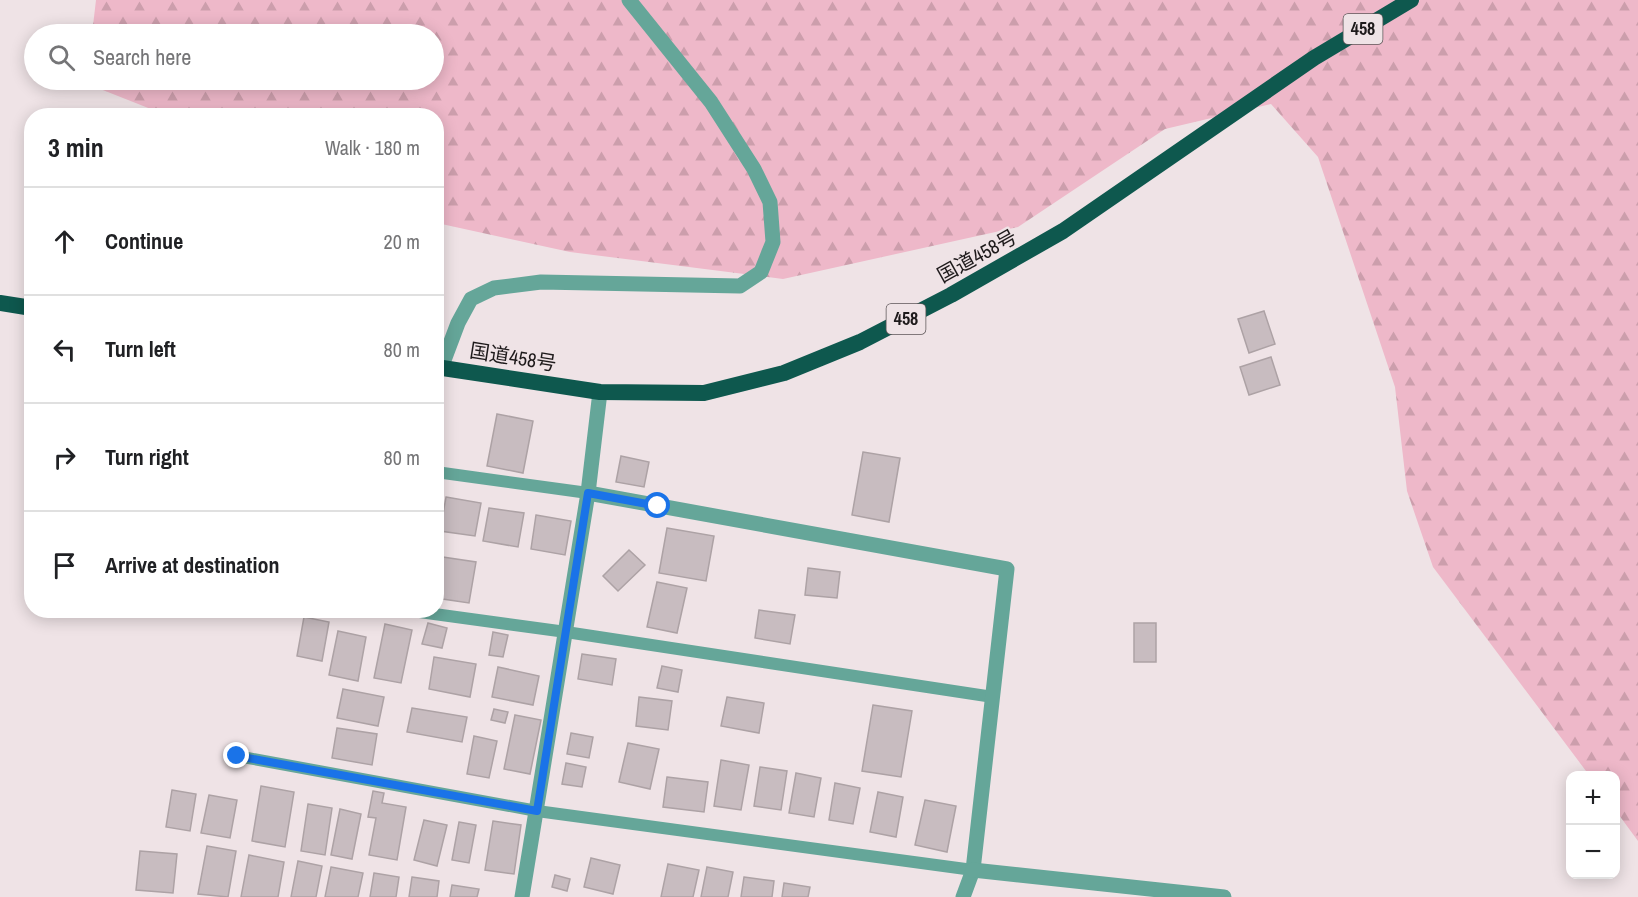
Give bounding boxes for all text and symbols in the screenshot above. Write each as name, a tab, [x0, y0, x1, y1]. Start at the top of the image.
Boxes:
road number: 458	[1344, 14, 1382, 44]
search box	[24, 24, 444, 90]
icon: search	[45, 41, 78, 74]
text: Search here	[93, 42, 191, 72]
text: 3 min	[48, 130, 104, 165]
text: Walk · 180 m	[325, 134, 420, 161]
street label: 国道458号	[932, 223, 1022, 289]
icon: ahead	[48, 225, 81, 258]
text: Continue	[105, 226, 183, 256]
text: 20 m	[384, 228, 420, 255]
road number: 458	[886, 304, 926, 334]
icon: left	[48, 333, 81, 366]
text: Turn left	[105, 334, 176, 364]
text: 80 m	[384, 336, 420, 363]
street label: 国道458号	[468, 336, 558, 377]
icon: right	[48, 441, 81, 474]
text: Turn right	[105, 442, 189, 472]
text: 80 m	[384, 444, 420, 471]
route start	[644, 492, 670, 518]
icon: arrive	[48, 549, 81, 582]
text: Arrive at destination	[105, 550, 279, 580]
route end	[223, 742, 249, 768]
map controls	[1566, 771, 1620, 879]
button: +	[1566, 771, 1620, 825]
button: −	[1566, 825, 1620, 879]

